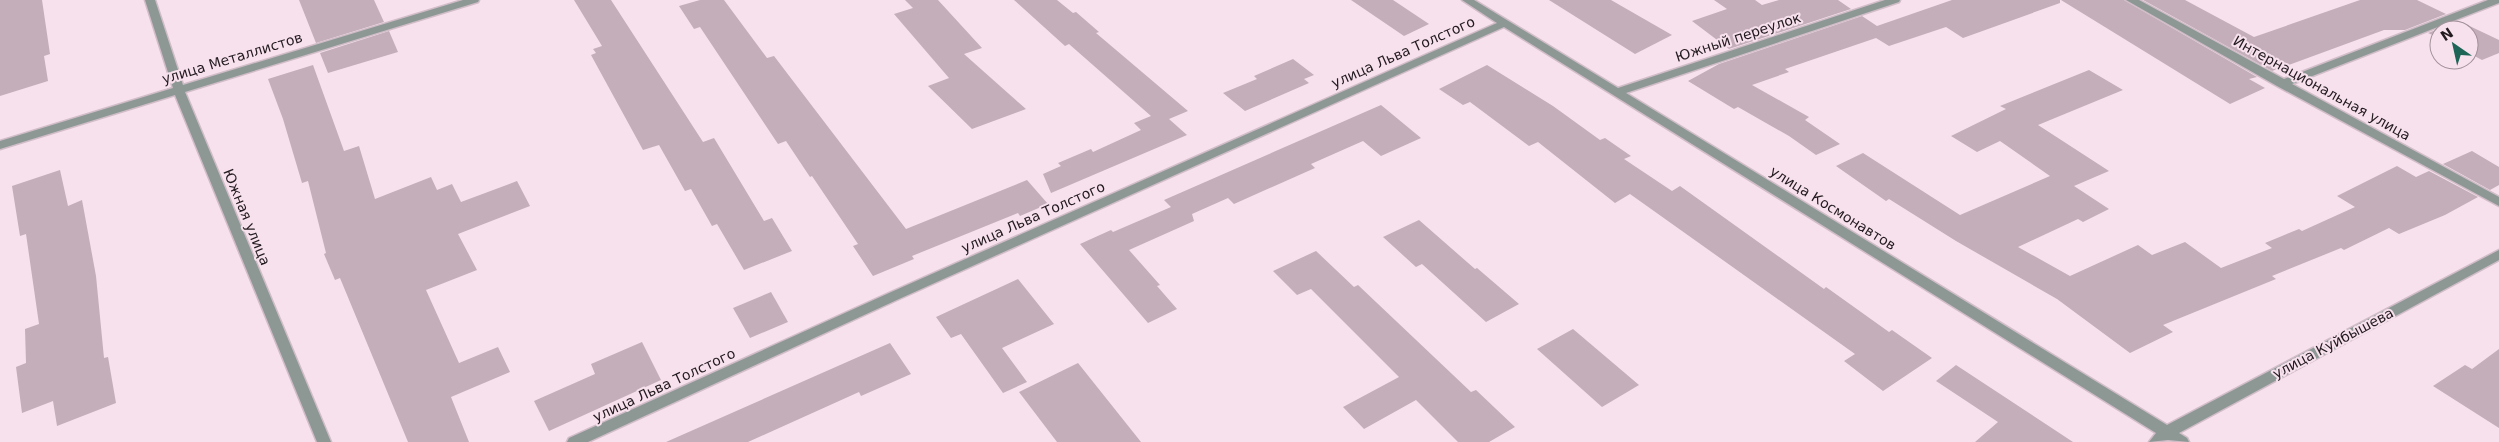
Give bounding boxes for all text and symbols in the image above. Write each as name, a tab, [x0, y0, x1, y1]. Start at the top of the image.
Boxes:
street label: Южный переулок	[1673, 9, 1803, 65]
street label: улица Льва Толстого	[1329, 13, 1477, 91]
north arrow	[2429, 20, 2479, 70]
text: N	[2437, 24, 2456, 44]
street label: улица Металлистов	[160, 29, 304, 87]
street label: Интернациональная улица	[2231, 32, 2413, 144]
street label: улица Космонавтов	[1767, 163, 1899, 253]
street label: Южная улица	[220, 166, 274, 268]
street label: улица Льва Толстого	[959, 178, 1107, 256]
street label: улица Куйбышева	[2270, 304, 2396, 382]
street label: улица Льва Толстого	[590, 345, 738, 425]

